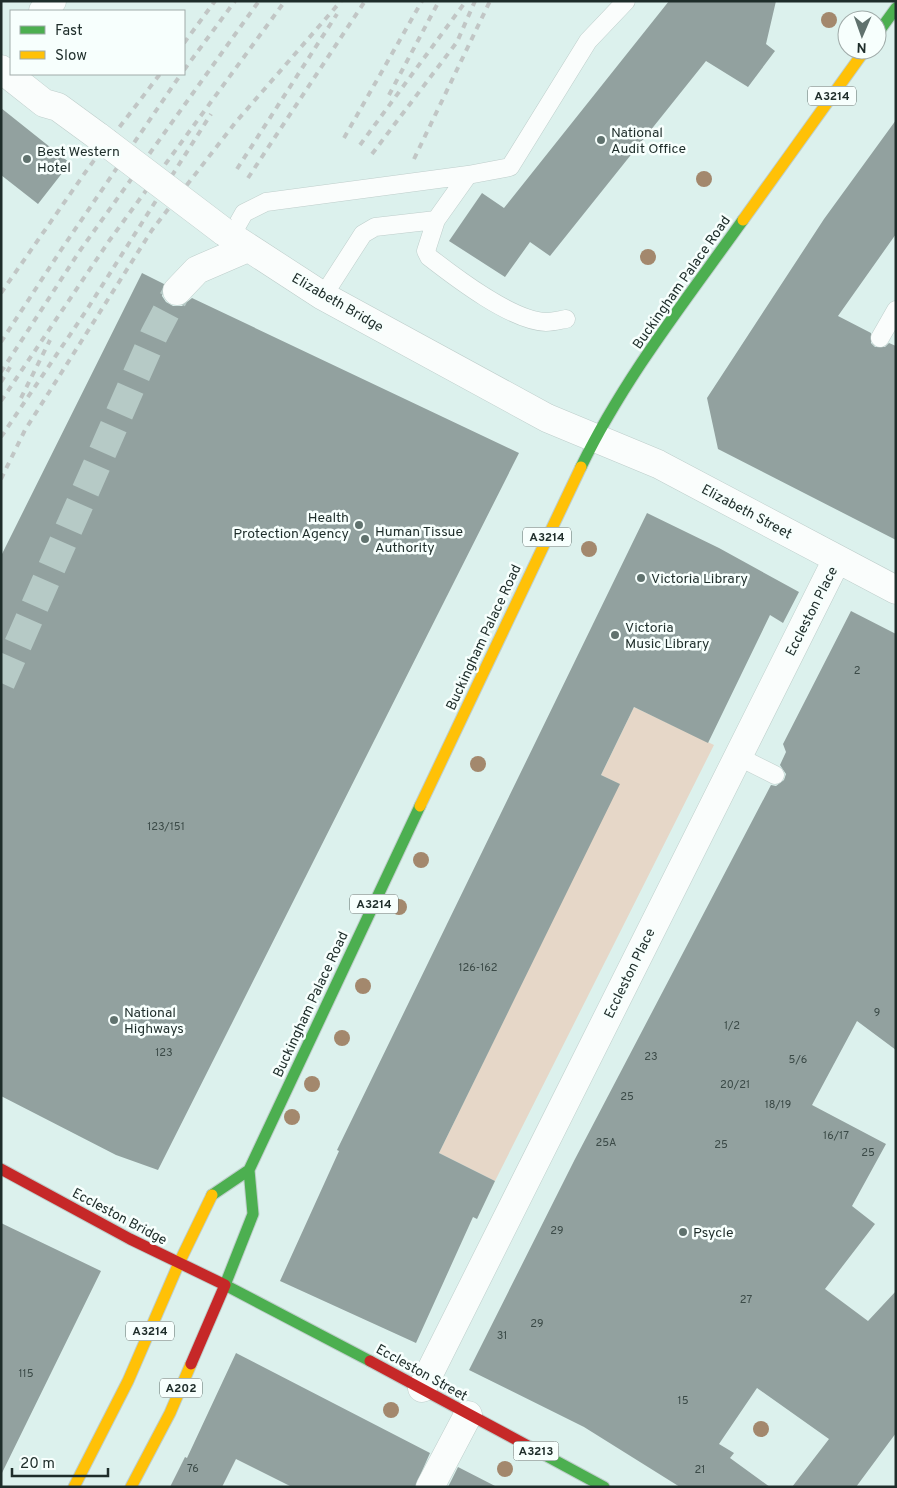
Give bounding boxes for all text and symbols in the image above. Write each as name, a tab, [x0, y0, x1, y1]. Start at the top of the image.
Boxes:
legend	[10, 10, 185, 75]
north arrow	[837, 10, 887, 60]
text: Fast	[55, 22, 83, 41]
text: N	[856, 38, 867, 55]
text: Slow	[55, 47, 87, 66]
road number: A3214	[808, 86, 856, 105]
place label: National Audit Office	[611, 125, 686, 158]
marker: National Audit Office	[595, 134, 607, 146]
place label: Best Western Hotel	[37, 144, 120, 177]
marker: Best Western Hotel	[21, 153, 33, 165]
street label: Buckingham Palace Road	[630, 213, 735, 353]
street label: Elizabeth Bridge	[288, 270, 386, 336]
street label: Elizabeth Street	[698, 481, 795, 543]
place label: Health Protection Agency	[233, 510, 349, 543]
marker: Health Protection Agency	[353, 519, 365, 531]
place label: Human Tissue Authority	[375, 524, 463, 557]
road number: A3214	[523, 528, 571, 546]
marker: Human Tissue Authority	[359, 533, 371, 545]
street label: Buckingham Palace Road	[443, 562, 526, 713]
street label: Eccleston Place	[782, 564, 842, 659]
place label: Victoria Library	[651, 571, 748, 588]
marker: Victoria Library	[635, 572, 647, 584]
place label: Victoria Music Library	[625, 620, 709, 653]
marker: Victoria Music Library	[609, 629, 621, 641]
house number: 2	[854, 664, 860, 678]
house number: 123/151	[147, 820, 185, 834]
road number: A3214	[350, 894, 398, 914]
street label: Eccleston Place	[601, 926, 660, 1022]
street label: Buckingham Palace Road	[270, 929, 353, 1080]
house number: 126-162	[458, 961, 498, 975]
place label: National Highways	[124, 1005, 184, 1038]
house number: 9	[874, 1006, 880, 1020]
marker: National Highways	[108, 1014, 120, 1026]
house number: 1/2	[724, 1019, 740, 1033]
house number: 123	[155, 1046, 173, 1060]
house number: 23	[644, 1050, 658, 1064]
house number: 5/6	[789, 1053, 807, 1067]
house number: 20/21	[720, 1078, 750, 1092]
house number: 25	[620, 1090, 634, 1104]
house number: 18/19	[765, 1098, 791, 1112]
house number: 16/17	[823, 1129, 849, 1143]
house number: 25A	[596, 1136, 616, 1150]
house number: 25	[714, 1138, 728, 1152]
house number: 25	[861, 1146, 875, 1160]
street label: Eccleston Bridge	[69, 1185, 170, 1249]
house number: 29	[550, 1224, 564, 1238]
place label: Psycle	[693, 1225, 734, 1242]
marker: Psycle	[677, 1226, 689, 1238]
house number: 27	[740, 1293, 752, 1307]
house number: 29	[530, 1317, 544, 1331]
road number: A3214	[126, 1322, 174, 1340]
house number: 31	[497, 1329, 507, 1343]
street label: Eccleston Street	[372, 1341, 470, 1405]
house number: 115	[18, 1367, 34, 1381]
road number: A202	[160, 1379, 202, 1398]
house number: 15	[678, 1394, 689, 1408]
road number: A3213	[514, 1442, 558, 1460]
scale bar	[12, 1446, 109, 1478]
text: 20 m	[20, 1455, 55, 1474]
house number: 76	[187, 1462, 199, 1476]
house number: 21	[695, 1463, 705, 1477]

